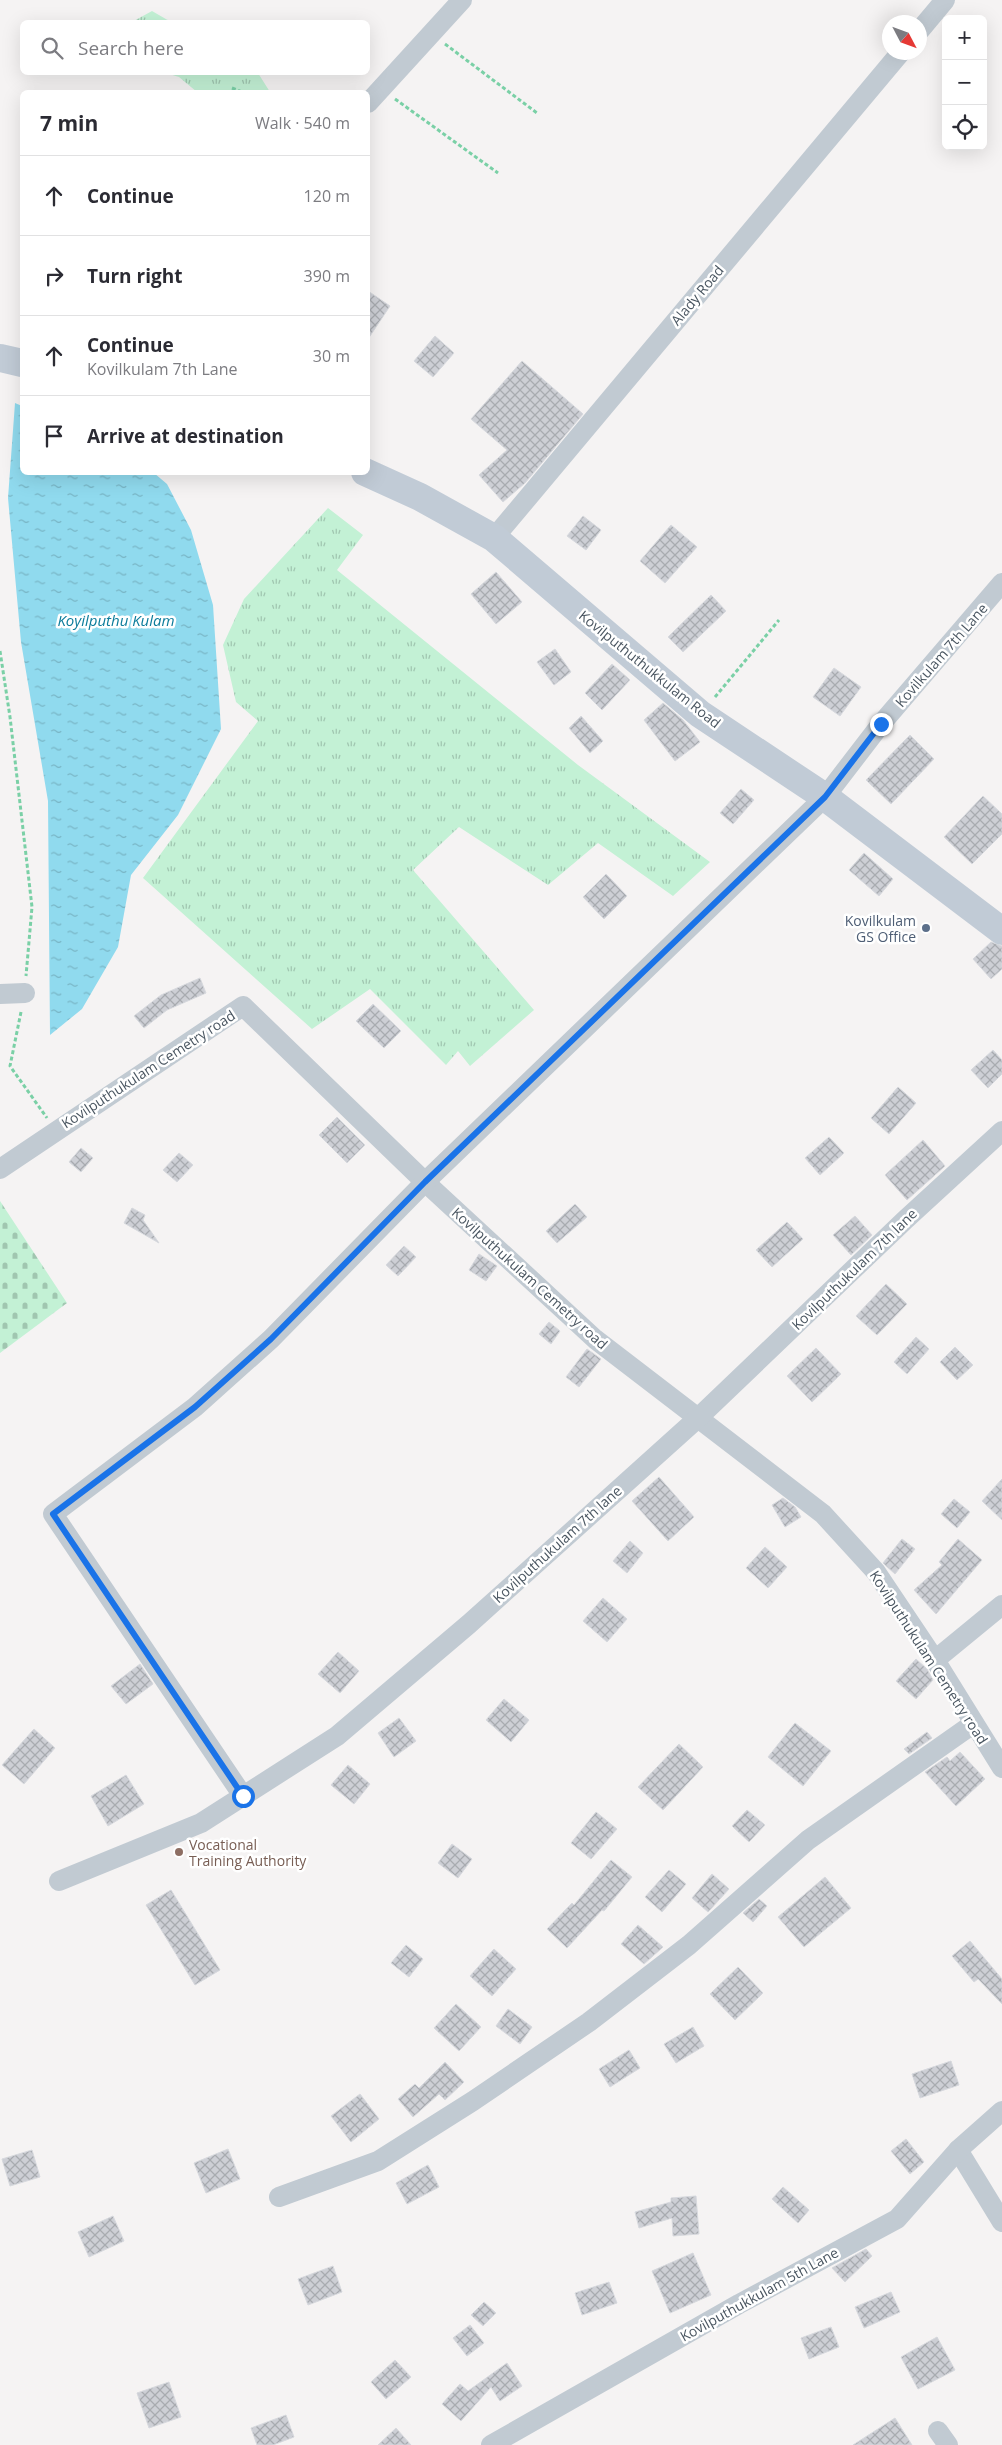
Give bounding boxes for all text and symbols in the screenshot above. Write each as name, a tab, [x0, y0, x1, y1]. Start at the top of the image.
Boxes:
north arrow	[882, 15, 927, 60]
map controls	[942, 15, 987, 150]
button: +	[942, 15, 987, 60]
search box	[20, 20, 370, 75]
icon: search	[38, 34, 66, 62]
text: Search here	[78, 35, 184, 61]
button: −	[942, 60, 987, 105]
button: locate	[942, 105, 987, 150]
text: 7 min	[40, 109, 98, 137]
text: Walk · 540 m	[255, 112, 350, 134]
icon: ahead	[40, 182, 68, 210]
text: Continue	[87, 183, 174, 209]
text: 120 m	[304, 185, 350, 207]
street label: Alady Road	[666, 261, 728, 329]
icon: right	[40, 262, 68, 290]
text: Turn right	[87, 263, 182, 289]
text: 390 m	[304, 265, 350, 287]
text: Continue	[87, 332, 174, 358]
icon: ahead	[40, 342, 68, 370]
text: 30 m	[313, 345, 350, 367]
text: Kovilkulam 7th Lane	[87, 358, 237, 380]
icon: arrive	[40, 422, 68, 450]
text: Arrive at destination	[87, 423, 284, 449]
street label: Kovilkulam 7th Lane	[891, 599, 991, 711]
street label: Kovilputhuthukkulam Road	[575, 606, 725, 732]
water label: Koyilputhu Kulam	[57, 610, 175, 630]
route end	[870, 713, 893, 736]
place label: Kovilkulam GS Office	[845, 911, 916, 946]
marker: Kovilkulam GS Office	[920, 922, 932, 934]
street label: Kovilputhukulam Cemetry road	[57, 1006, 239, 1132]
street label: Kovilputhukulam Cemetry road	[448, 1203, 612, 1353]
street label: Kovilputhukulam 7th lane	[787, 1204, 921, 1334]
street label: Kovilputhukulam 7th lane	[489, 1481, 626, 1607]
street label: Kovilputhukulam Cemetry road	[866, 1566, 992, 1748]
route start	[232, 1785, 255, 1808]
place label: Vocational Training Authority	[189, 1835, 307, 1870]
marker: Vocational Training Authority	[173, 1846, 185, 1858]
street label: Kovilputhukkulam 5th Lane	[676, 2242, 842, 2346]

